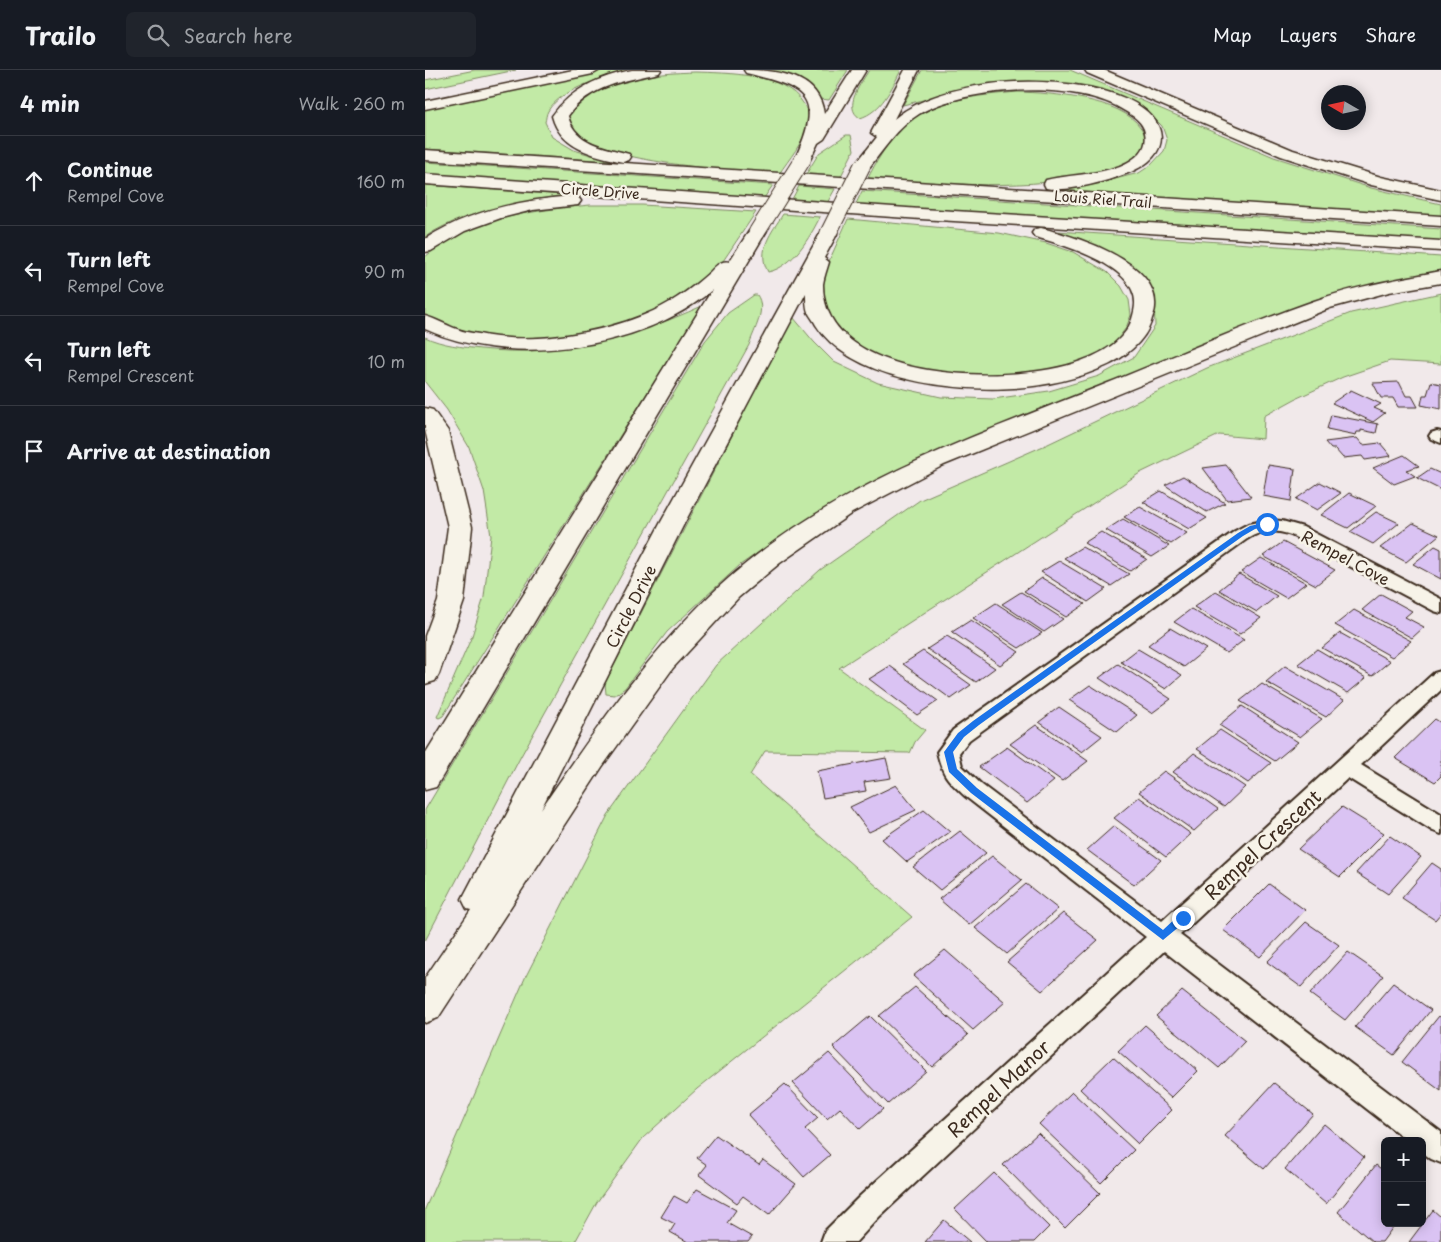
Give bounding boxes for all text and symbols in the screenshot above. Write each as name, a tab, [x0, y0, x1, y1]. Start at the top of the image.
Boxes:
search box	[126, 12, 476, 57]
text: Trailo	[25, 17, 96, 53]
icon: search	[144, 21, 172, 49]
text: Search here	[184, 21, 292, 49]
text: Map	[1213, 21, 1252, 48]
text: Layers	[1280, 21, 1337, 48]
text: Share	[1365, 21, 1416, 48]
north arrow	[1321, 85, 1366, 130]
text: 4 min	[20, 87, 80, 119]
text: Walk · 260 m	[299, 91, 405, 115]
text: Continue	[67, 155, 153, 183]
icon: ahead	[20, 167, 48, 195]
text: 160 m	[357, 169, 405, 193]
street label: Circle Drive	[560, 178, 640, 204]
text: Rempel Cove	[67, 183, 164, 207]
street label: Louis Riel Trail	[1053, 185, 1153, 213]
text: Turn left	[67, 245, 151, 273]
icon: left	[20, 257, 48, 285]
text: 90 m	[364, 259, 405, 283]
text: Rempel Cove	[67, 273, 164, 297]
text: Turn left	[67, 335, 151, 363]
icon: left	[20, 347, 48, 375]
text: 10 m	[368, 349, 405, 373]
text: Rempel Crescent	[67, 363, 194, 387]
icon: arrive	[20, 437, 48, 465]
text: Arrive at destination	[67, 437, 271, 465]
route start	[1256, 513, 1279, 536]
street label: Rempel Cove	[1297, 524, 1395, 591]
street label: Circle Drive	[599, 560, 661, 652]
street label: Rempel Crescent	[1197, 782, 1327, 906]
route end	[1172, 907, 1195, 930]
street label: Rempel Manor	[940, 1033, 1056, 1143]
map controls	[1381, 1137, 1426, 1227]
button: +	[1381, 1137, 1426, 1182]
button: −	[1381, 1182, 1426, 1227]

